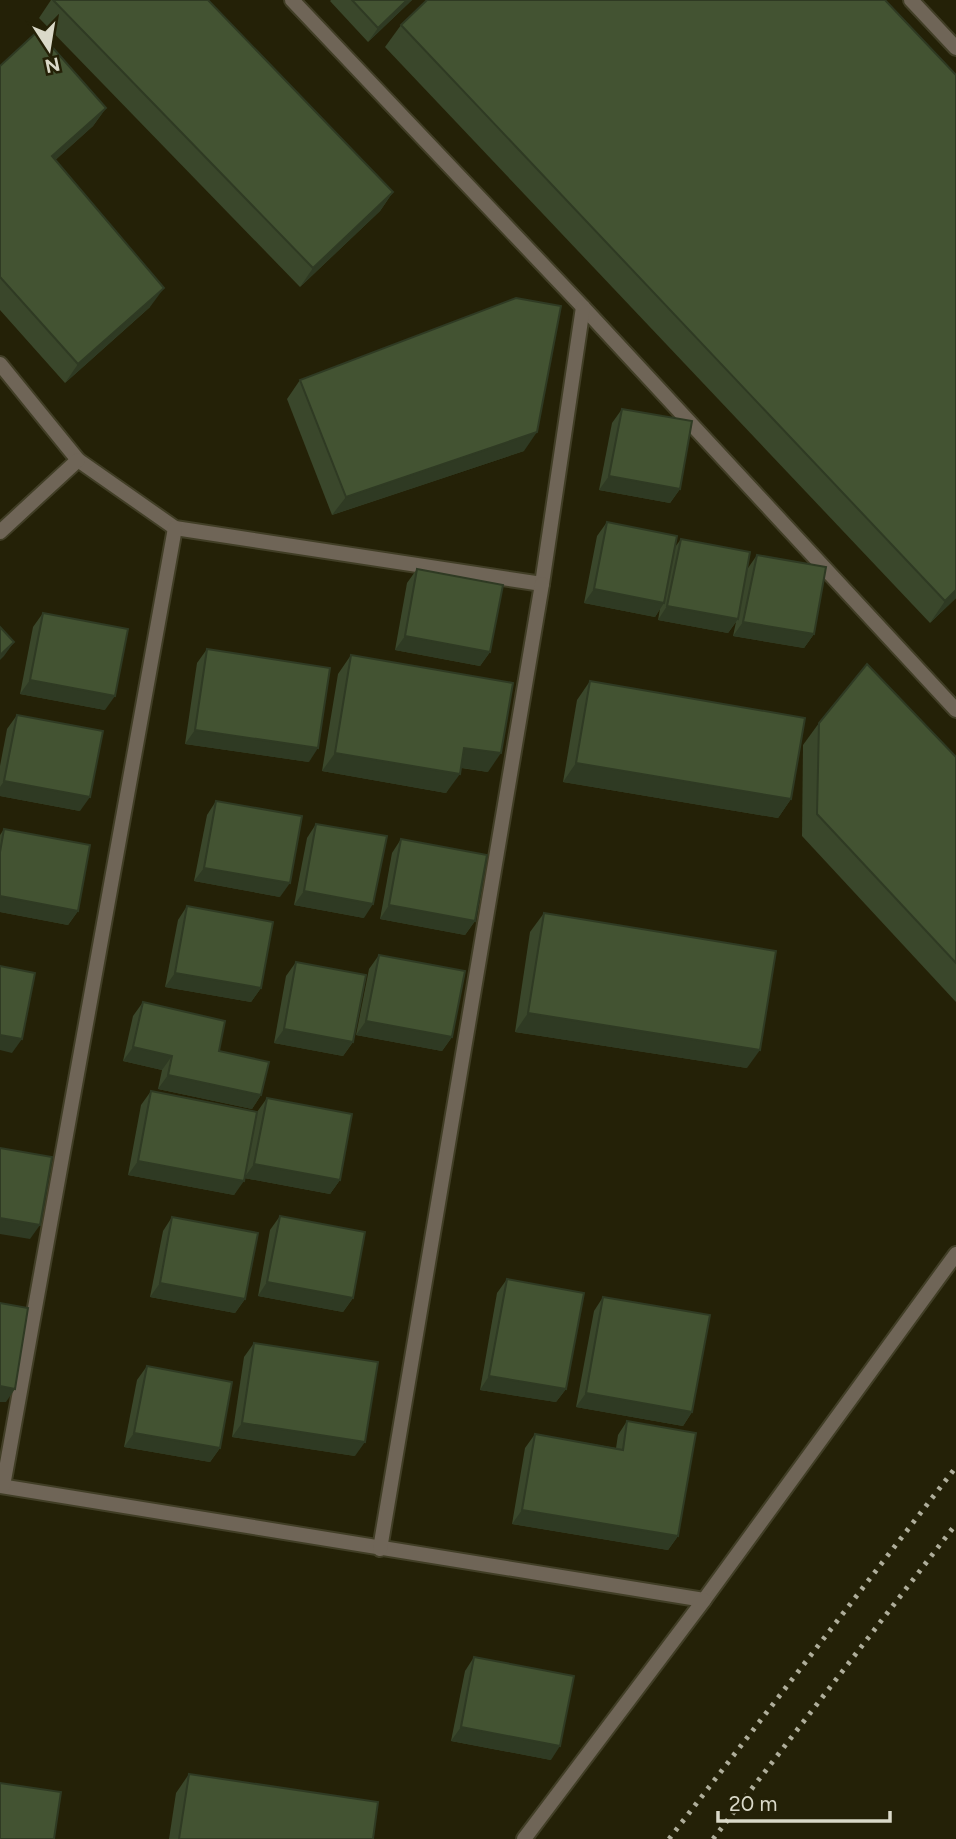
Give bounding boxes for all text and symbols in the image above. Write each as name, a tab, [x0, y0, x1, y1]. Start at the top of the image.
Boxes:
north arrow	[14, 14, 84, 84]
text: N	[43, 52, 62, 78]
scale bar	[718, 1780, 890, 1824]
text: 20 m	[729, 1791, 777, 1816]

